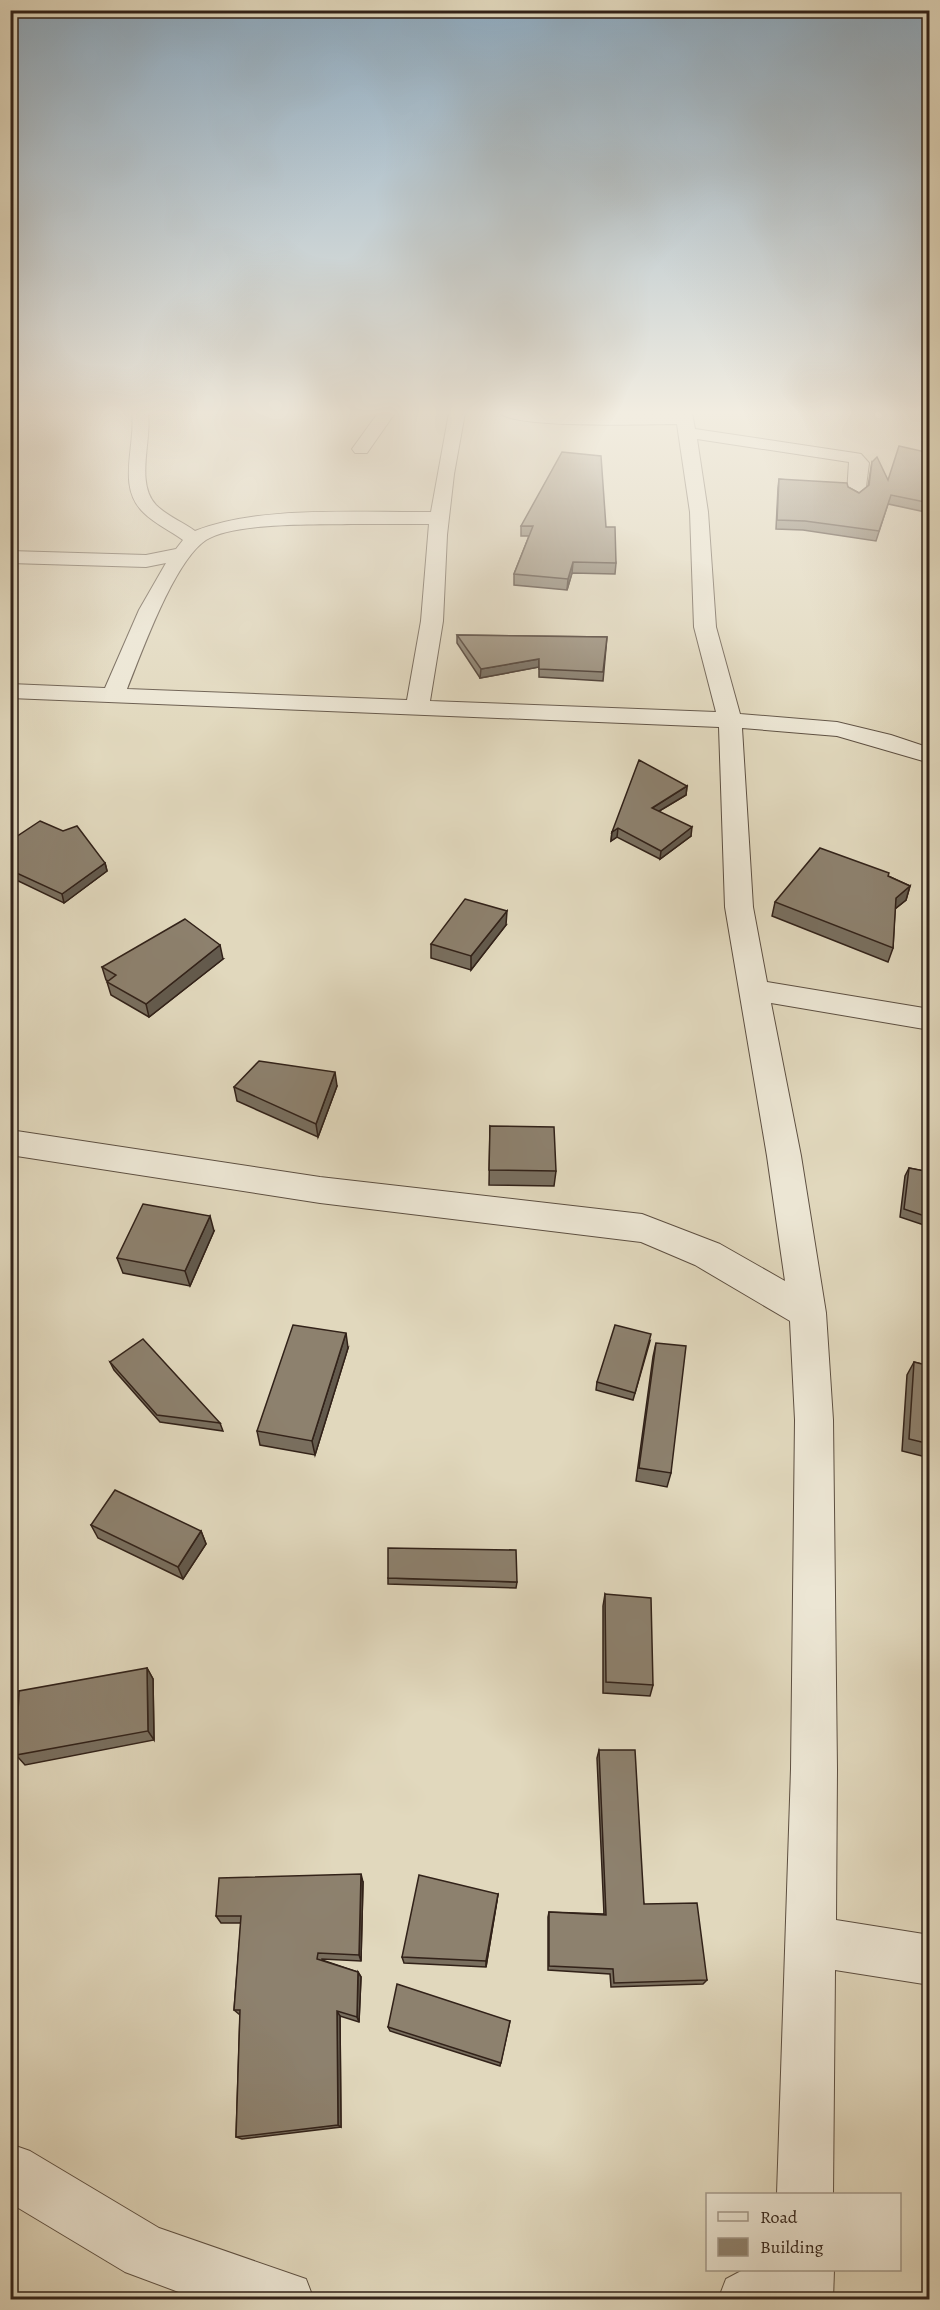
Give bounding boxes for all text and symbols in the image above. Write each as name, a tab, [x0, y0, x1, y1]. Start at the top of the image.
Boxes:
legend	[706, 2193, 901, 2271]
text: Road	[760, 2205, 798, 2229]
text: Building	[760, 2235, 824, 2259]

